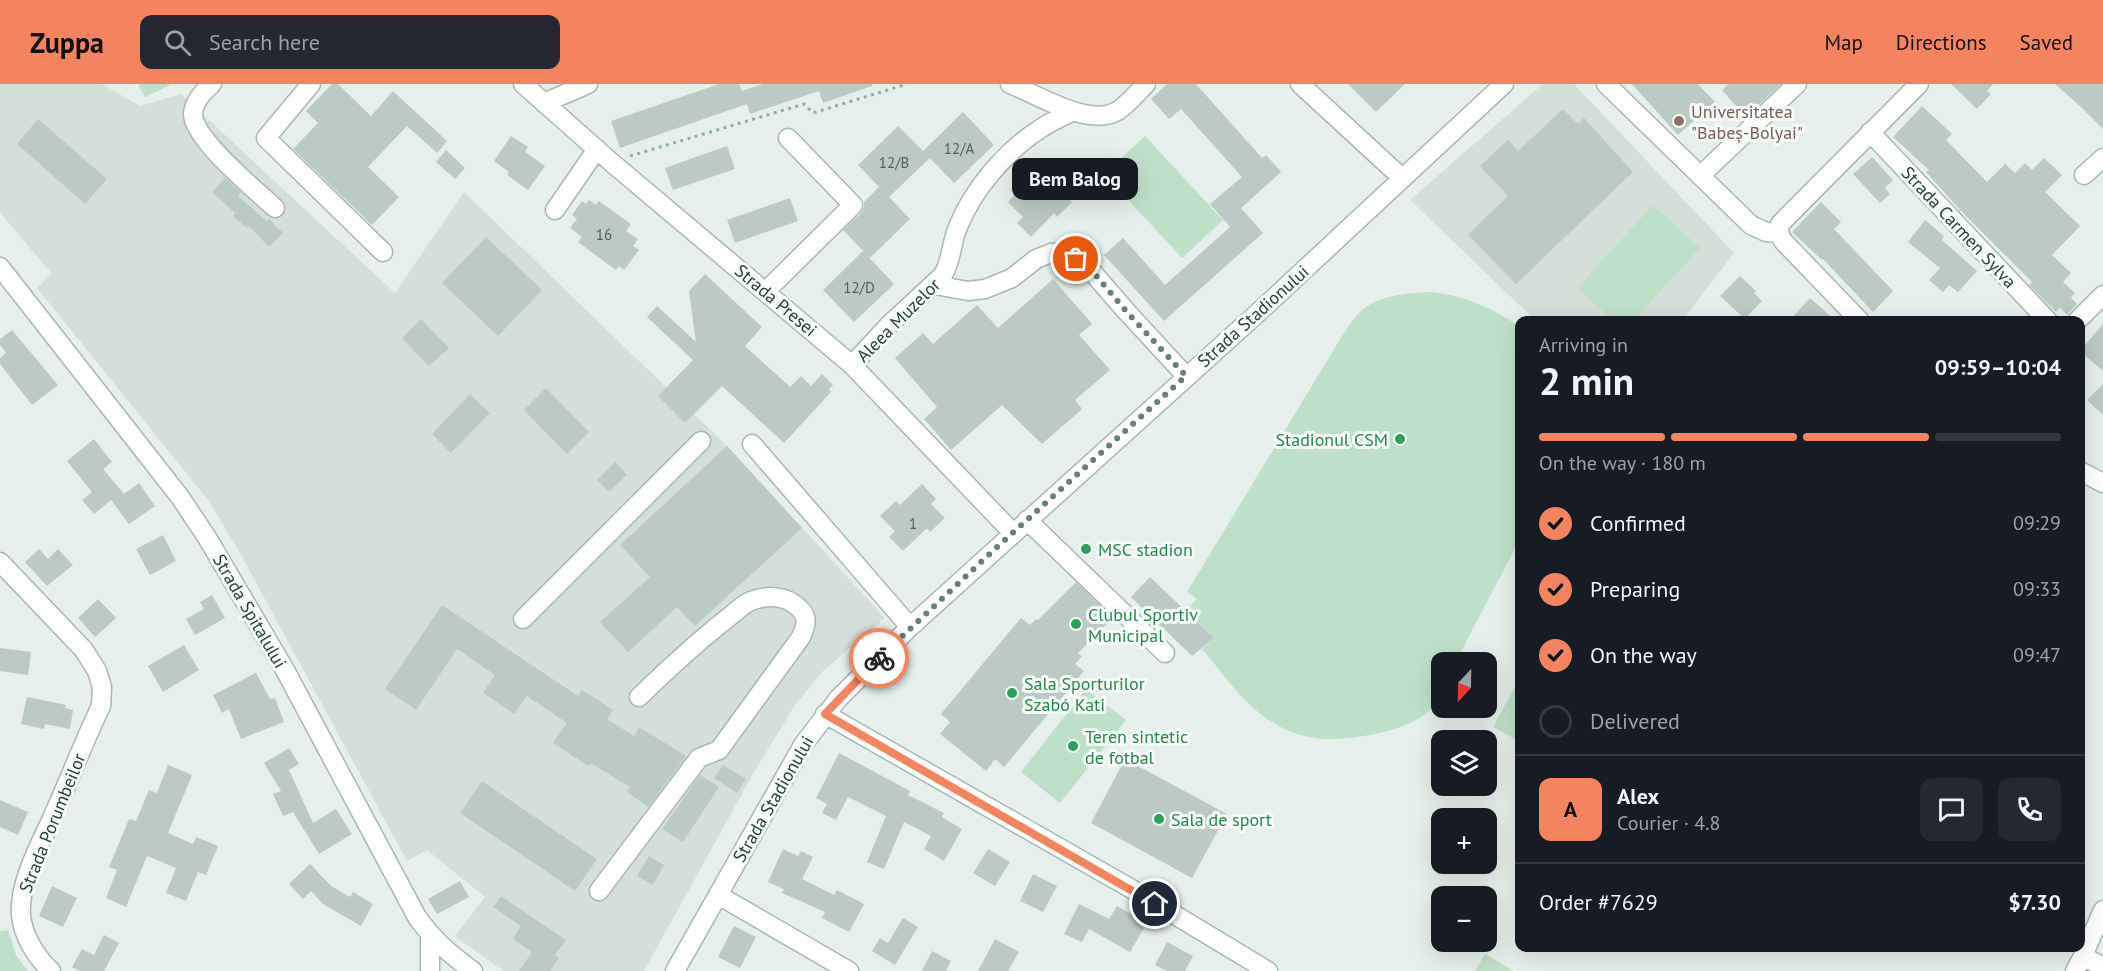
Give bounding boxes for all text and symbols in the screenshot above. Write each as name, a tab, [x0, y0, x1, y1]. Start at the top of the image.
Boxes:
search box	[140, 15, 560, 69]
text: Zuppa	[30, 24, 104, 61]
icon: search	[161, 26, 194, 59]
text: Search here	[209, 28, 320, 56]
text: Map	[1824, 29, 1863, 56]
text: Directions	[1896, 29, 1987, 56]
text: Saved	[2020, 29, 2073, 56]
place label: Universitatea "Babeș-Bolyai"	[1691, 100, 1803, 144]
marker: Universitatea "Babeș-Bolyai"	[1672, 114, 1686, 128]
house number: 12/A	[944, 139, 974, 158]
house number: 12/B	[879, 153, 909, 172]
callout: Bem Balog	[1013, 157, 1139, 199]
street label: Strada Carmen Sylva	[1897, 161, 2021, 293]
text: Bem Balog	[1029, 166, 1121, 192]
house number: 16	[596, 225, 612, 244]
pin	[1050, 233, 1101, 284]
icon: bag	[1059, 242, 1092, 275]
street label: Strada Presei	[730, 259, 822, 341]
street label: Strada Stadionului	[1192, 260, 1314, 372]
street label: Aleea Muzelor	[851, 273, 945, 367]
house number: 12/D	[843, 278, 875, 297]
text: Arriving in	[1539, 332, 1628, 358]
text: 09:59–10:04	[1935, 353, 2061, 381]
text: 2 min	[1539, 355, 1634, 406]
place label: Stadionul CSM	[1276, 428, 1388, 451]
marker: Stadionul CSM	[1393, 432, 1407, 446]
text: On the way · 180 m	[1539, 450, 1706, 476]
icon: check	[1539, 507, 1572, 540]
text: Confirmed	[1590, 509, 1686, 537]
text: 09:29	[2013, 510, 2061, 536]
house number: 1	[909, 514, 917, 533]
place label: MSC stadion	[1098, 538, 1193, 561]
marker: MSC stadion	[1079, 542, 1093, 556]
street label: Strada Spitalului	[208, 550, 292, 672]
icon: check	[1539, 573, 1572, 606]
text: Preparing	[1590, 575, 1680, 603]
text: 09:33	[2013, 576, 2061, 602]
place label: Clubul Sportiv Municipal	[1088, 603, 1198, 647]
marker: Clubul Sportiv Municipal	[1069, 617, 1083, 631]
courier	[849, 628, 909, 688]
icon: check	[1539, 639, 1572, 672]
text: On the way	[1590, 641, 1697, 669]
icon: bike	[863, 642, 896, 675]
text: 09:47	[2013, 642, 2061, 668]
north arrow	[1431, 652, 1497, 718]
map controls	[1431, 652, 1497, 952]
place label: Sala Sporturilor Szabó Kati	[1024, 672, 1145, 716]
marker: Sala Sporturilor Szabó Kati	[1005, 686, 1019, 700]
text: Delivered	[1590, 707, 1680, 735]
place label: Teren sintetic de fotbal	[1085, 725, 1188, 769]
button: layers	[1431, 730, 1497, 796]
street label: Strada Stadionului	[727, 732, 819, 866]
marker: Teren sintetic de fotbal	[1066, 739, 1080, 753]
street label: Strada Porumbeilor	[14, 750, 90, 896]
button: chat	[1920, 778, 1983, 841]
button: phone	[1998, 778, 2061, 841]
text: Alex	[1617, 782, 1659, 810]
text: A	[1564, 795, 1577, 823]
place label: Sala de sport	[1171, 808, 1272, 831]
button: +	[1431, 808, 1497, 874]
text: Courier · 4.8	[1617, 810, 1720, 836]
marker: Sala de sport	[1152, 812, 1166, 826]
pin	[1129, 878, 1180, 929]
button: −	[1431, 886, 1497, 952]
icon: home	[1138, 887, 1171, 920]
text: Order #7629	[1539, 888, 1658, 916]
text: $7.30	[2008, 888, 2061, 916]

